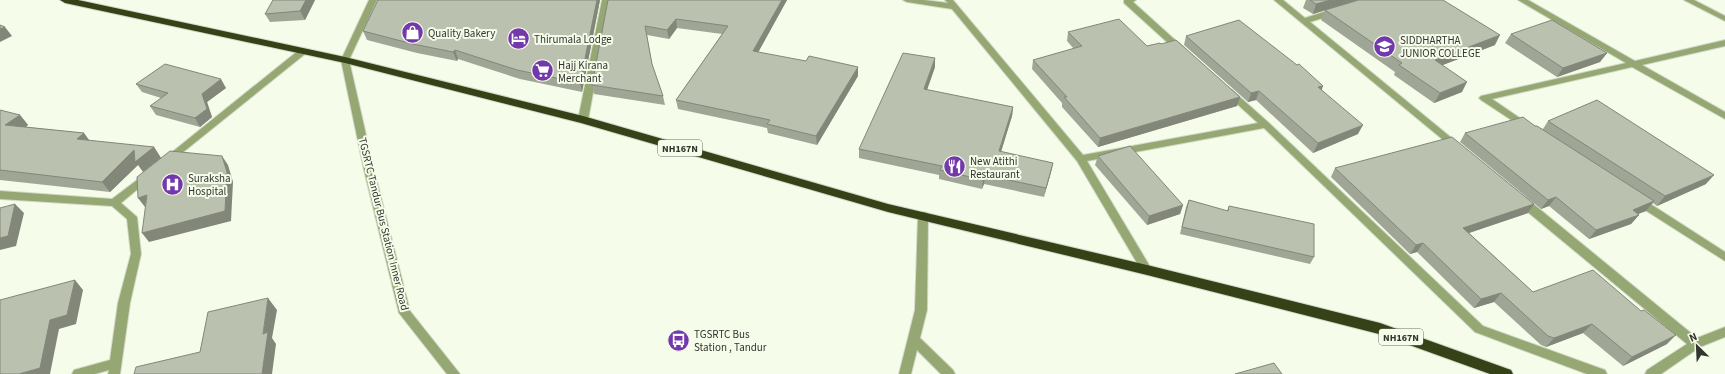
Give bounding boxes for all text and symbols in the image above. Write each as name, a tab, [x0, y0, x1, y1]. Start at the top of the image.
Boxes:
shop icon: Quality Bakery	[400, 20, 426, 46]
place label: Quality Bakery	[428, 26, 495, 41]
hotel icon: Thirumala Lodge	[506, 26, 532, 52]
place label: Thirumala Lodge	[534, 32, 612, 47]
school or university icon: SIDDHARTHA JUNIOR COLLEGE	[1371, 33, 1397, 59]
place label: SIDDHARTHA JUNIOR COLLEGE	[1400, 33, 1481, 61]
supermarket icon: Hajj Kirana Merchant	[529, 58, 555, 84]
place label: Hajj Kirana Merchant	[558, 58, 608, 86]
street label: TGSRTC Tandur Bus Station Inner Road	[355, 136, 412, 312]
road number: NH167N	[658, 140, 702, 156]
restaurant icon: New Atithi Restaurant	[942, 154, 968, 180]
place label: New Atithi Restaurant	[970, 154, 1020, 182]
hospital icon: Suraksha Hospital	[159, 171, 185, 197]
place label: Suraksha Hospital	[188, 171, 231, 199]
north arrow	[1677, 326, 1717, 366]
bus stop icon: TGSRTC Bus Station , Tandur	[665, 327, 691, 353]
place label: TGSRTC Bus Station , Tandur	[694, 327, 767, 355]
road number: NH167N	[1379, 329, 1423, 345]
text: N	[1687, 329, 1700, 346]

